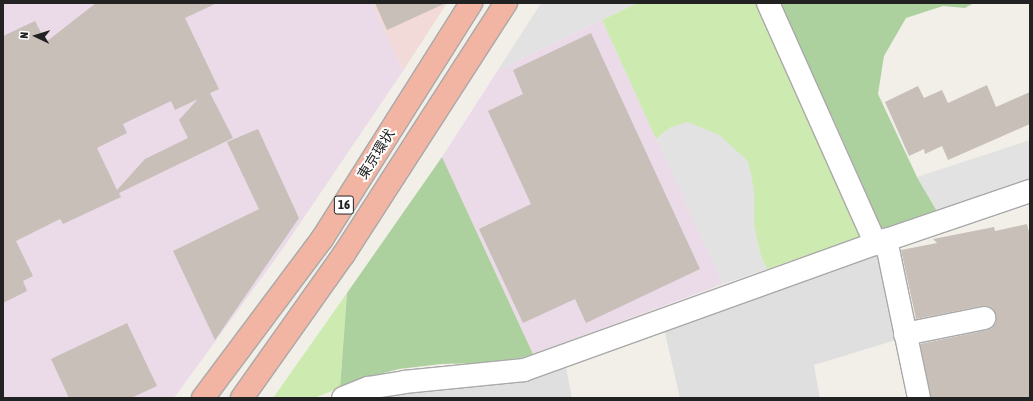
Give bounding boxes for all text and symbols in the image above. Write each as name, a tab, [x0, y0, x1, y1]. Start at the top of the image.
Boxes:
north arrow	[16, 16, 56, 56]
text: N	[18, 32, 30, 39]
street label: 東京環状	[354, 126, 398, 182]
road number: 16	[333, 194, 355, 216]

